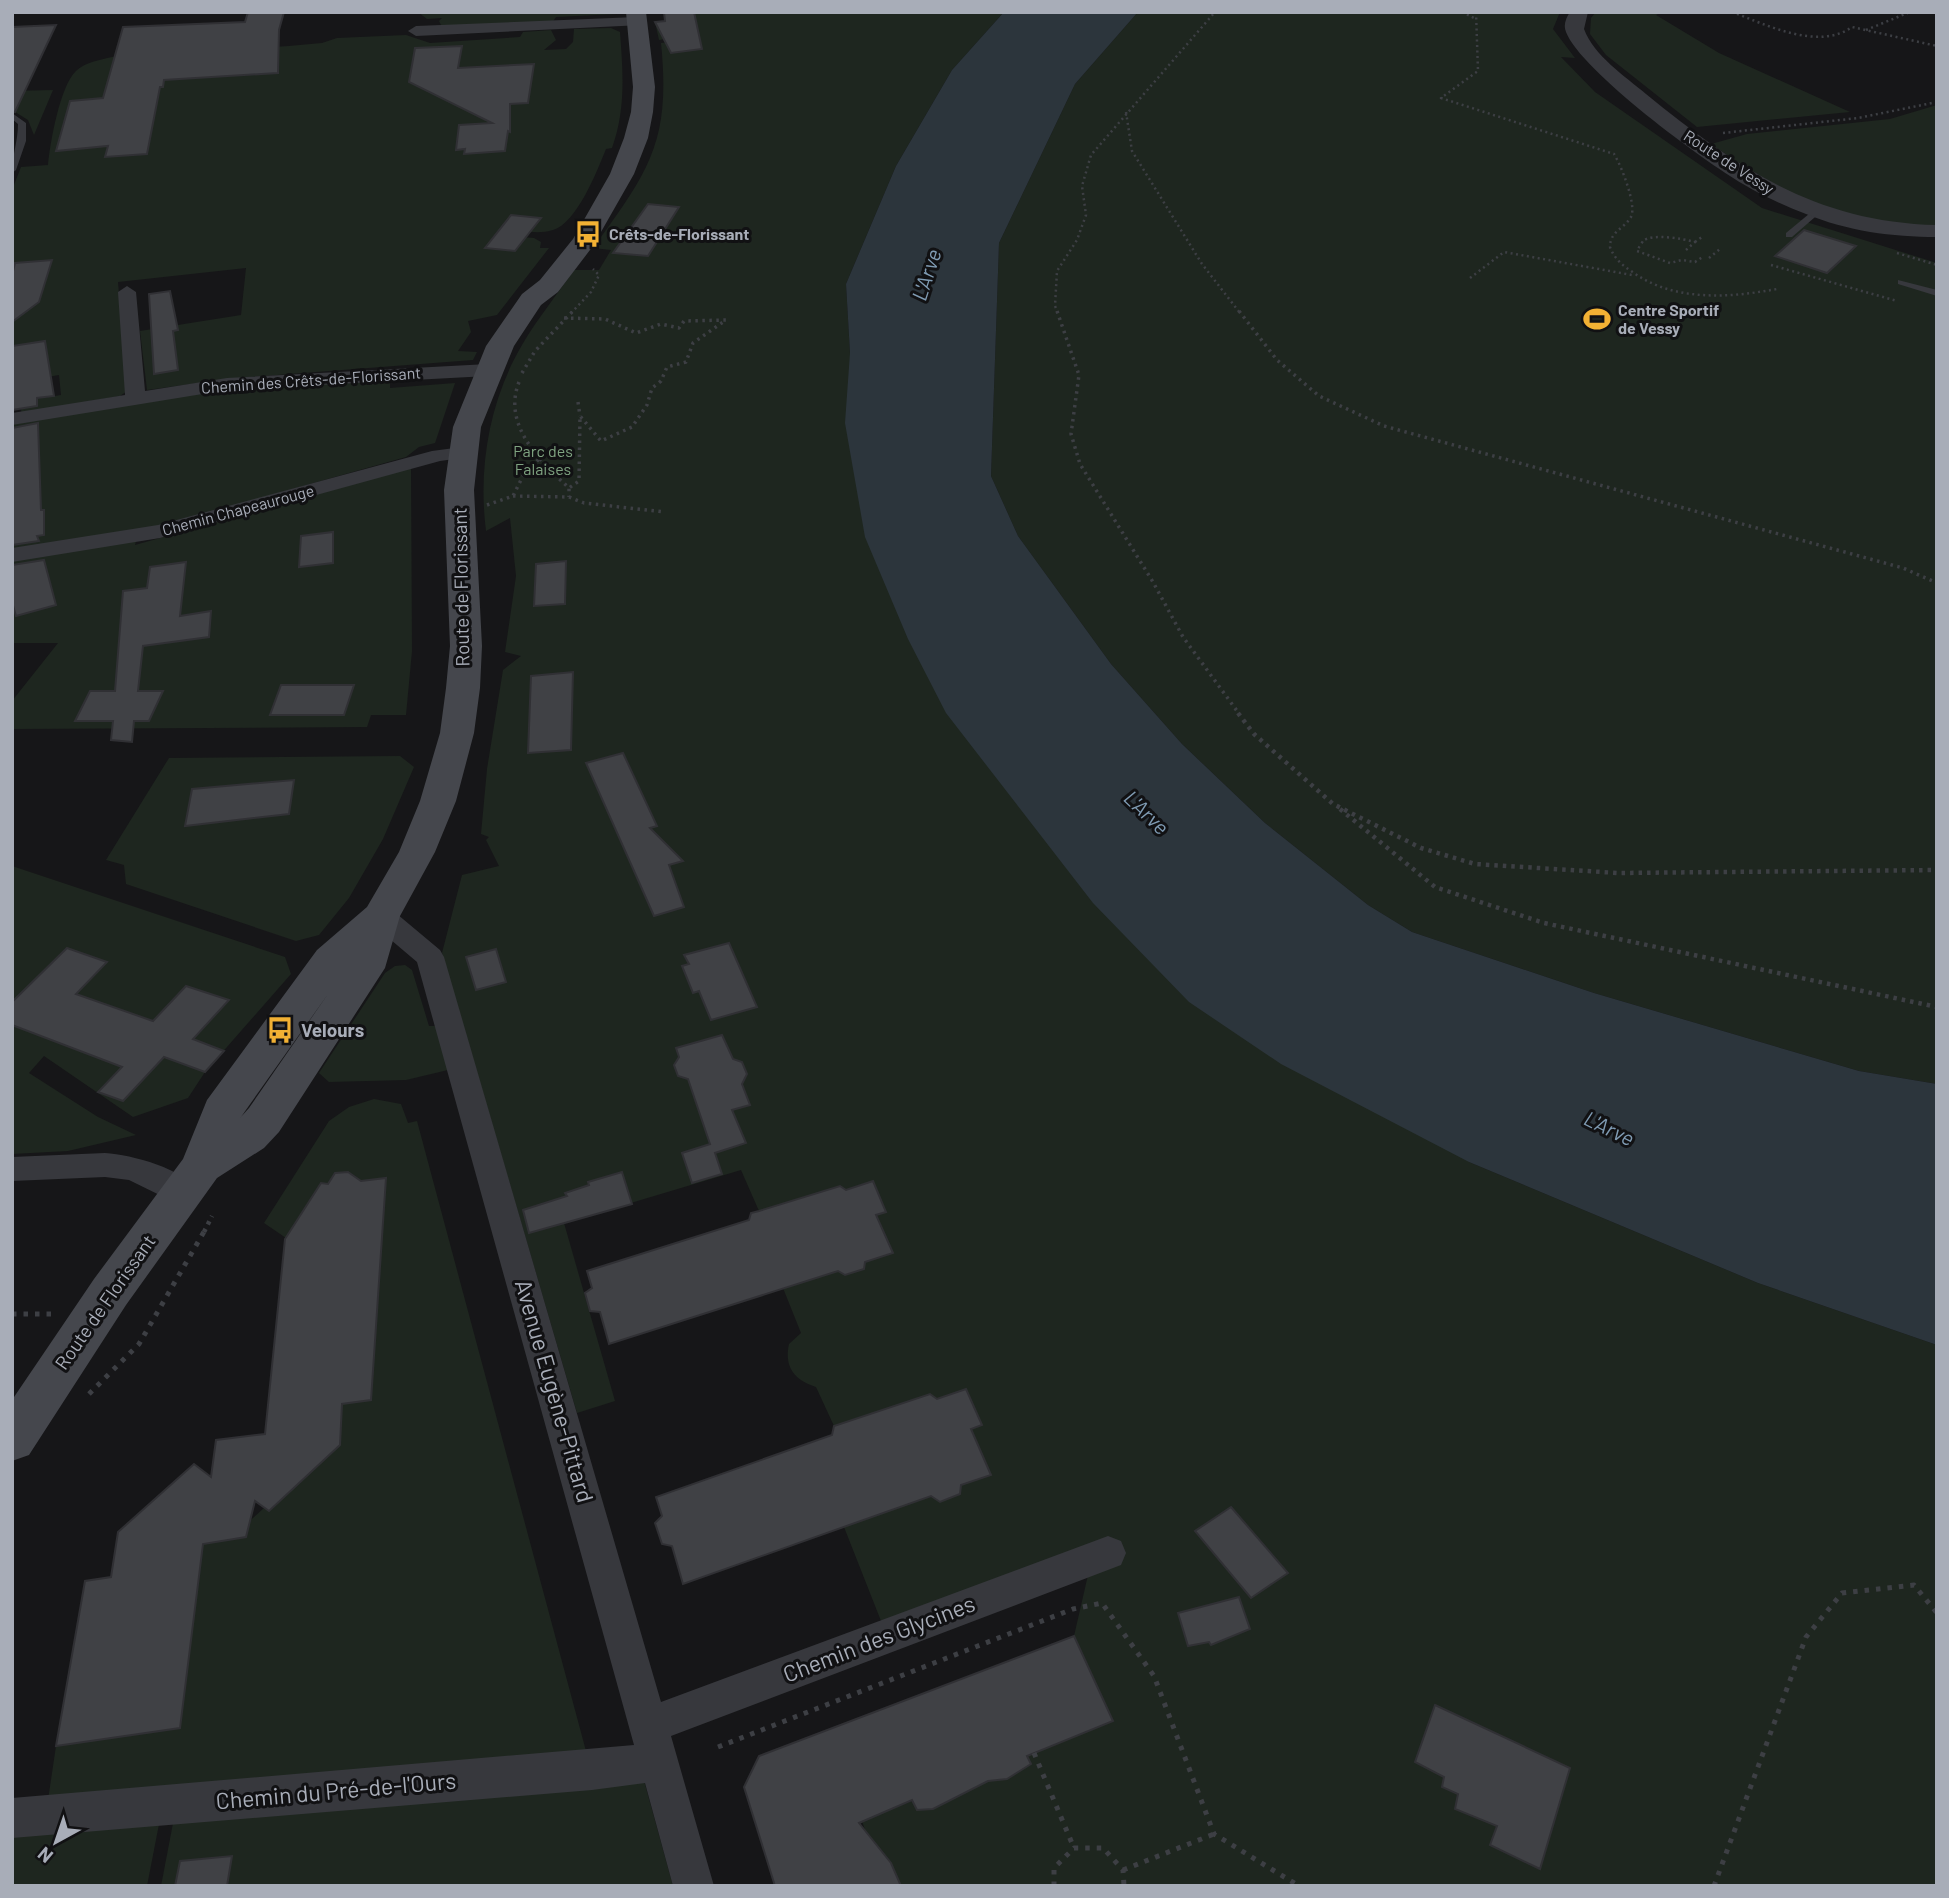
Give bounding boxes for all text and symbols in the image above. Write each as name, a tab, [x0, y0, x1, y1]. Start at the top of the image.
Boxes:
street label: Route de Vessy	[1681, 125, 1779, 198]
bus stop icon: Crêts-de-Florissant	[573, 219, 603, 249]
place label: Crêts-de-Florissant	[609, 224, 749, 243]
water label: L'Arve	[906, 246, 946, 303]
place label: Centre Sportif de Vessy	[1618, 300, 1719, 337]
sports icon: Centre Sportif de Vessy	[1582, 304, 1612, 334]
street label: Chemin des Crêts-de-Florissant	[200, 362, 422, 397]
park label: Parc des Falaises	[513, 441, 573, 478]
street label: Chemin Chapeaurouge	[160, 480, 316, 539]
street label: Route de Florissant	[448, 507, 473, 667]
water label: L'Arve	[1119, 785, 1175, 839]
bus stop icon: Velours	[265, 1015, 295, 1045]
place label: Velours	[301, 1018, 364, 1041]
water label: L'Arve	[1580, 1105, 1639, 1150]
street label: Route de Florissant	[50, 1230, 160, 1373]
street label: Avenue Eugène-Pittard	[510, 1276, 600, 1506]
street label: Chemin des Glycines	[779, 1589, 979, 1688]
street label: Chemin du Pré-de-l'Ours	[215, 1766, 457, 1814]
north arrow	[21, 1807, 91, 1877]
text: N	[33, 1843, 57, 1868]

